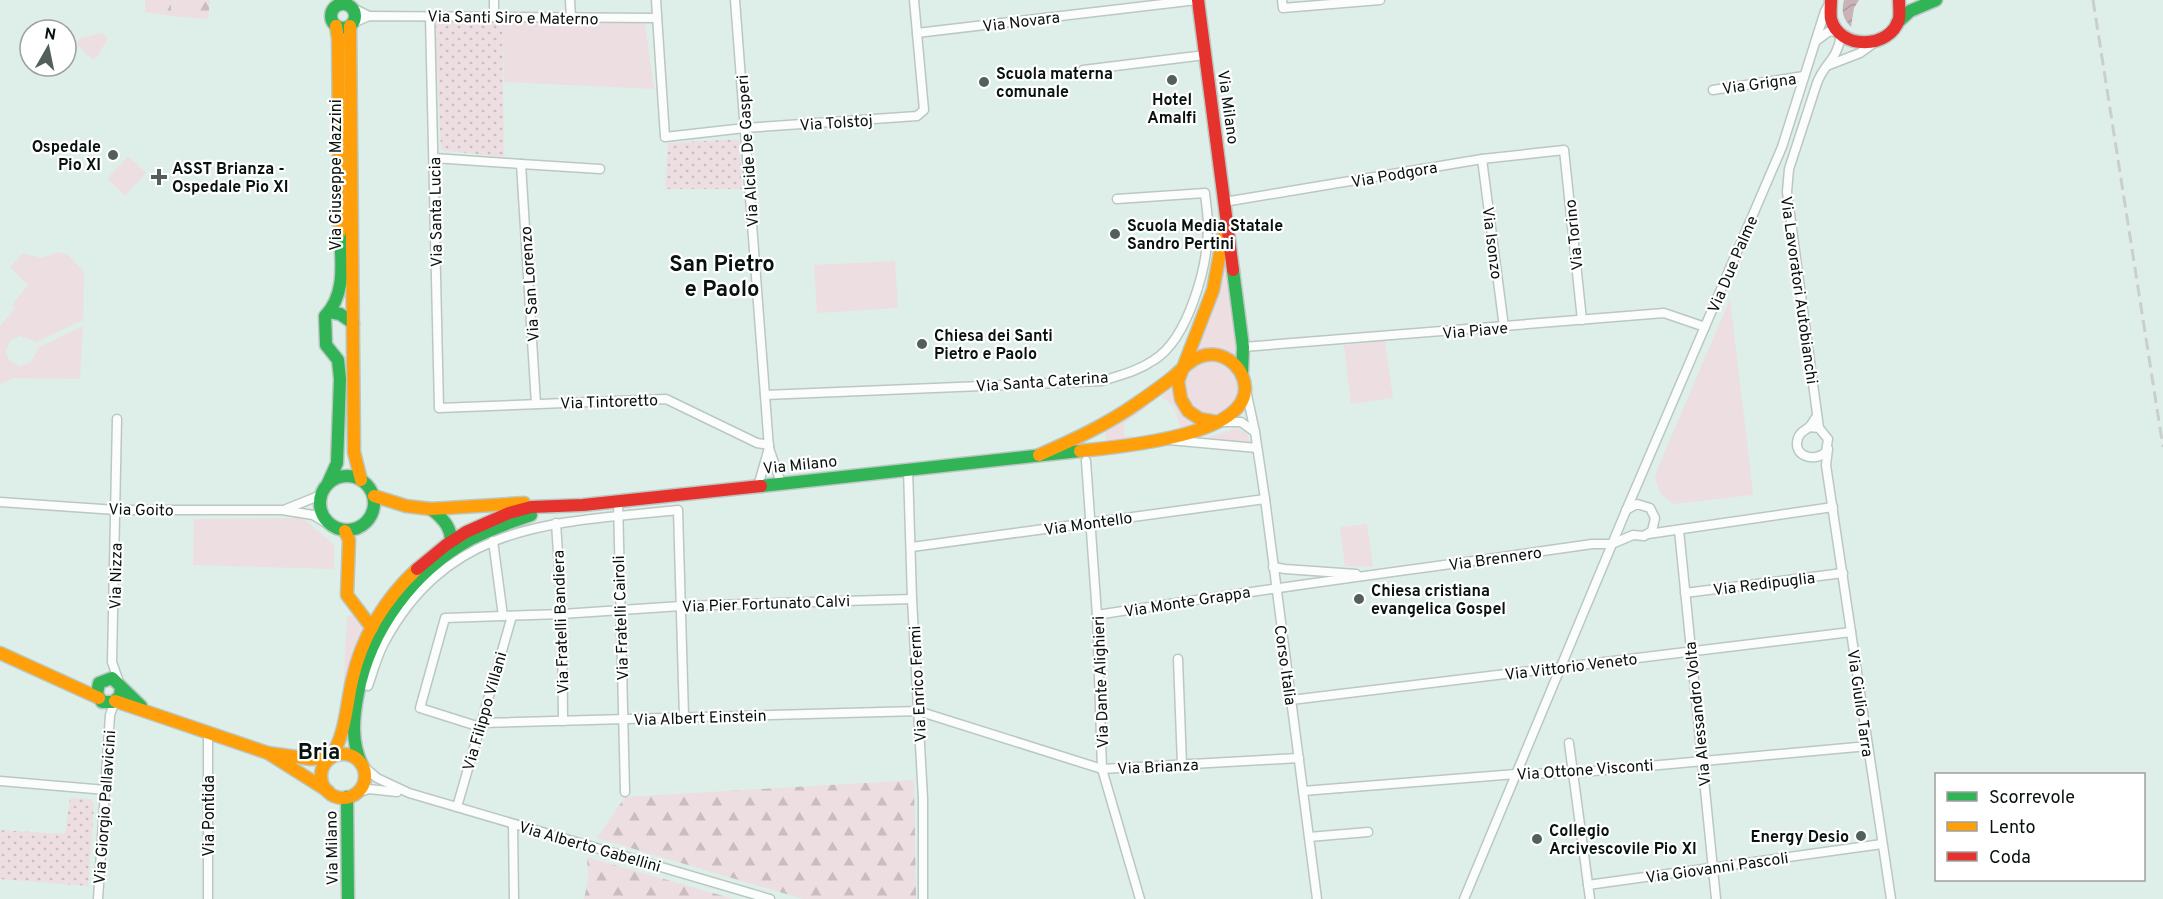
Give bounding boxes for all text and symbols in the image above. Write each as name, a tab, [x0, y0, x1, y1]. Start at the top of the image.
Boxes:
street label: Via Santi Siro e Materno	[427, 8, 599, 30]
street label: Via Novara	[981, 8, 1061, 38]
north arrow	[18, 18, 78, 78]
text: N	[43, 24, 57, 46]
place label: Scuola materna comunale	[996, 65, 1113, 103]
street label: Via Milano	[1212, 69, 1242, 146]
street label: Via Grigna	[1721, 70, 1798, 100]
marker: Hotel Amalfi	[1165, 73, 1179, 87]
street label: Via Alcide De Gasperi	[734, 74, 764, 228]
marker: Scuola materna comunale	[977, 75, 991, 89]
place label: Hotel Amalfi	[1147, 91, 1197, 129]
street label: Via Giuseppe Mazzini	[327, 99, 347, 251]
street label: Via Tolstoj	[799, 111, 873, 137]
place label: Ospedale Pio XI	[32, 138, 101, 176]
marker: Ospedale Pio XI	[106, 148, 120, 162]
street label: Via Santa Lucia	[426, 157, 448, 267]
street label: Via Podgora	[1350, 159, 1439, 193]
place label: ASST Brianza - Ospedale Pio XI	[172, 160, 288, 198]
marker: ASST Brianza - Ospedale Pio XI	[150, 168, 168, 186]
street label: Via Lavoratori Autobianchi	[1775, 195, 1821, 386]
street label: Via Torino	[1561, 198, 1589, 271]
street label: Via Isonzo	[1477, 206, 1505, 281]
street label: Via Due Palme	[1704, 213, 1763, 316]
place label: Scuola Media Statale Sandro Pertini	[1127, 217, 1283, 255]
street label: Via San Lorenzo	[517, 225, 545, 342]
marker: Scuola Media Statale Sandro Pertini	[1108, 227, 1122, 241]
district label: San Pietro e Paolo	[669, 252, 775, 304]
street label: Via Piave	[1441, 319, 1509, 345]
place label: Chiesa dei Santi Pietro e Paolo	[934, 327, 1053, 365]
marker: Chiesa dei Santi Pietro e Paolo	[915, 337, 929, 351]
street label: Via Santa Caterina	[975, 368, 1109, 398]
street label: Via Tintoretto	[560, 391, 658, 415]
street label: Via Milano	[762, 452, 838, 480]
street label: Via Goito	[108, 500, 174, 522]
street label: Via Montello	[1043, 509, 1134, 541]
street label: Via Nizza	[106, 543, 128, 610]
street label: Via Brennero	[1447, 544, 1543, 576]
street label: Via Fratelli Bandiera	[549, 550, 575, 694]
street label: Via Fratelli Cairoli	[610, 555, 634, 681]
street label: Via Redipuglia	[1712, 569, 1816, 601]
place label: Chiesa cristiana evangelica Gospel	[1371, 582, 1506, 620]
street label: Via Monte Grappa	[1123, 583, 1252, 623]
street label: Via Pier Fortunato Calvi	[682, 592, 851, 618]
marker: Chiesa cristiana evangelica Gospel	[1352, 592, 1366, 606]
street label: Via Dante Alighieri	[1090, 615, 1114, 748]
street label: Corso Italia	[1268, 624, 1300, 707]
street label: Via Enrico Fermi	[906, 625, 932, 743]
street label: Via Alessandro Volta	[1681, 640, 1717, 787]
street label: Via Giulio Tarra	[1842, 648, 1876, 758]
street label: Via Filippo Villani	[459, 650, 512, 773]
street label: Via Vittorio Veneto	[1504, 650, 1639, 686]
street label: Via Albert Einstein	[633, 707, 767, 731]
street label: Via Giorgio Pallavicini	[91, 729, 121, 885]
district label: Bria	[298, 740, 340, 767]
street label: Via Brianza	[1117, 756, 1199, 780]
street label: Via Ottone Visconti	[1516, 756, 1654, 786]
legend	[1935, 773, 2145, 881]
street label: Via Pontida	[200, 775, 220, 857]
text: Scorrevole	[1989, 787, 2075, 810]
street label: Via Milano	[322, 810, 344, 885]
text: Lento	[1989, 817, 2035, 840]
street label: Via Alberto Gabellini	[516, 818, 663, 878]
place label: Collegio Arcivescovile Pio XI	[1549, 822, 1697, 860]
place label: Energy Desio	[1751, 828, 1849, 848]
marker: Energy Desio	[1854, 829, 1868, 843]
marker: Collegio Arcivescovile Pio XI	[1530, 832, 1544, 846]
text: Coda	[1989, 847, 2031, 870]
street label: Via Giovanni Pascoli	[1645, 849, 1790, 889]

